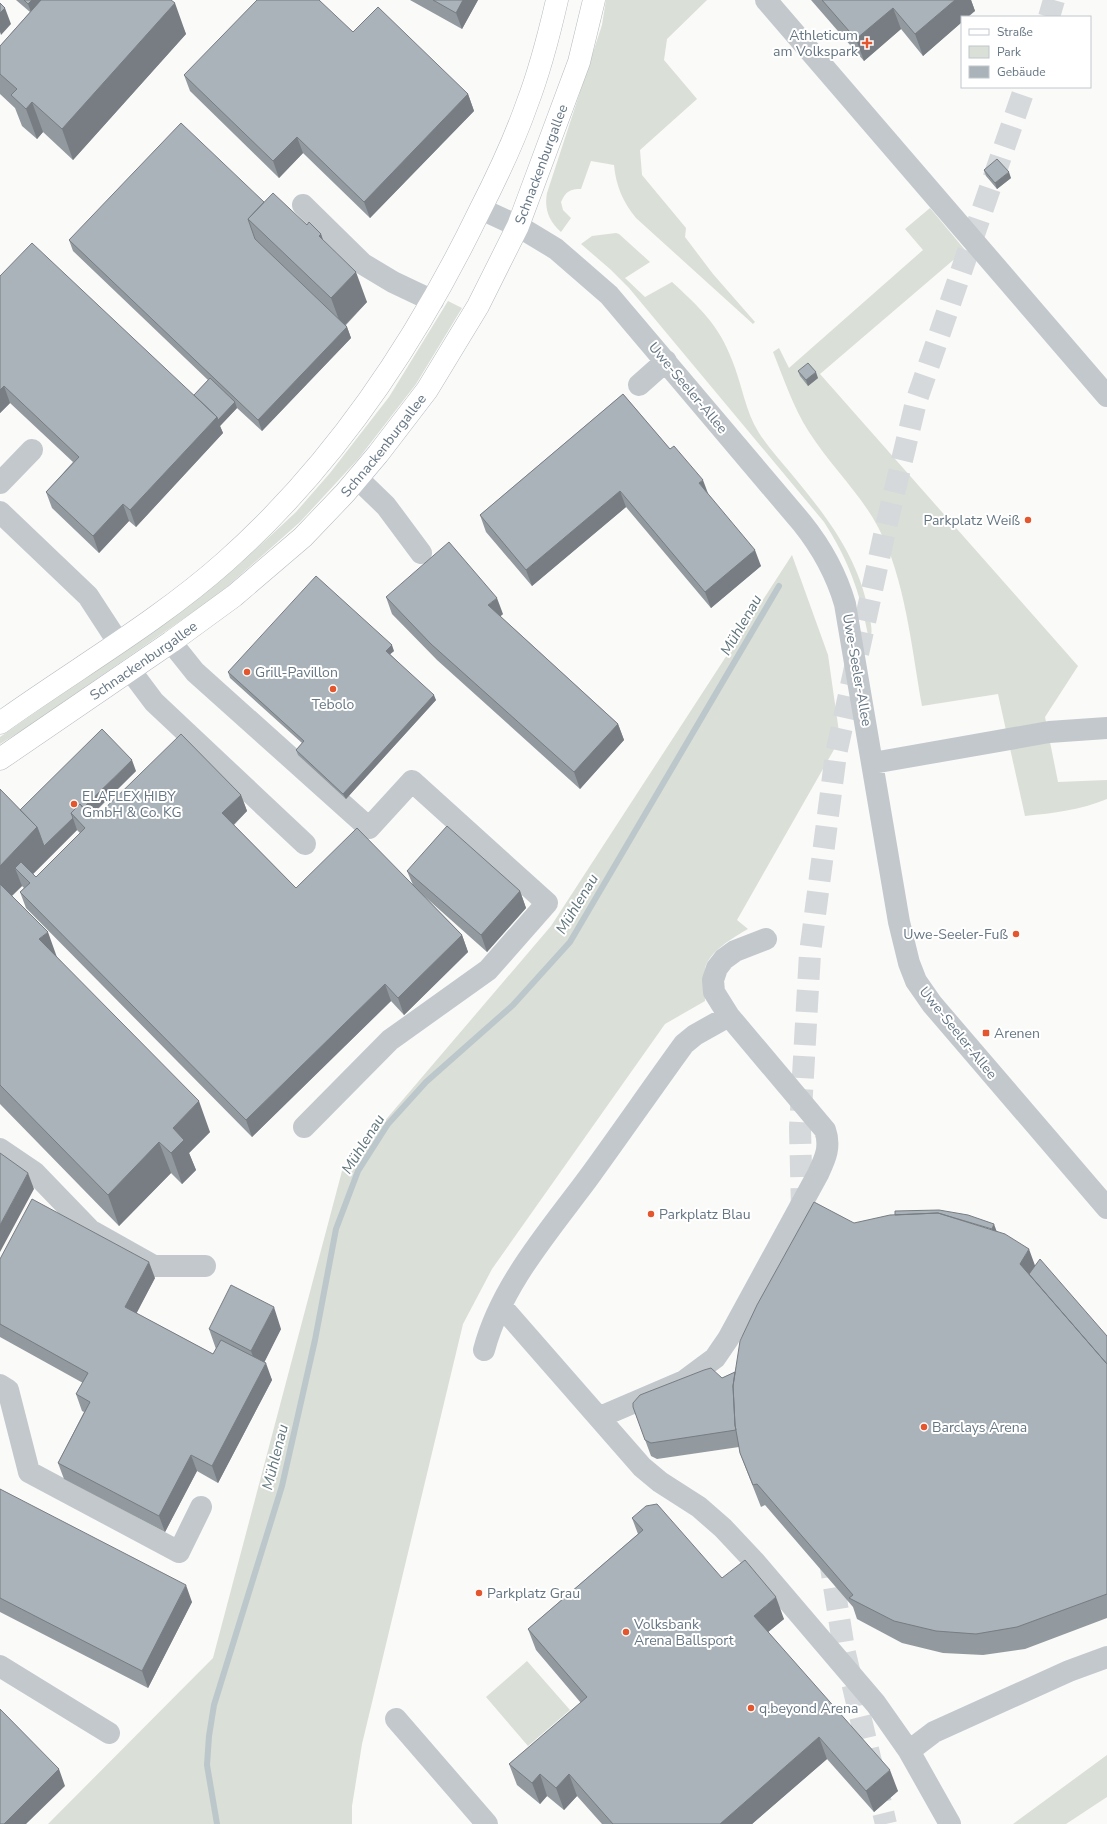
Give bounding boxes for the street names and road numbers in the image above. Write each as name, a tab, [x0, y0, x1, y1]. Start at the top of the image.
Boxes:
street label: Schnackenburgallee	[510, 102, 572, 227]
street label: Uwe-Seeler-Allee	[644, 338, 732, 438]
street label: Schnackenburgallee	[336, 390, 430, 501]
street label: Uwe-Seeler-Allee	[838, 612, 876, 728]
street label: Schnackenburgallee	[86, 616, 201, 704]
street label: Uwe-Seeler-Allee	[915, 983, 1001, 1083]

